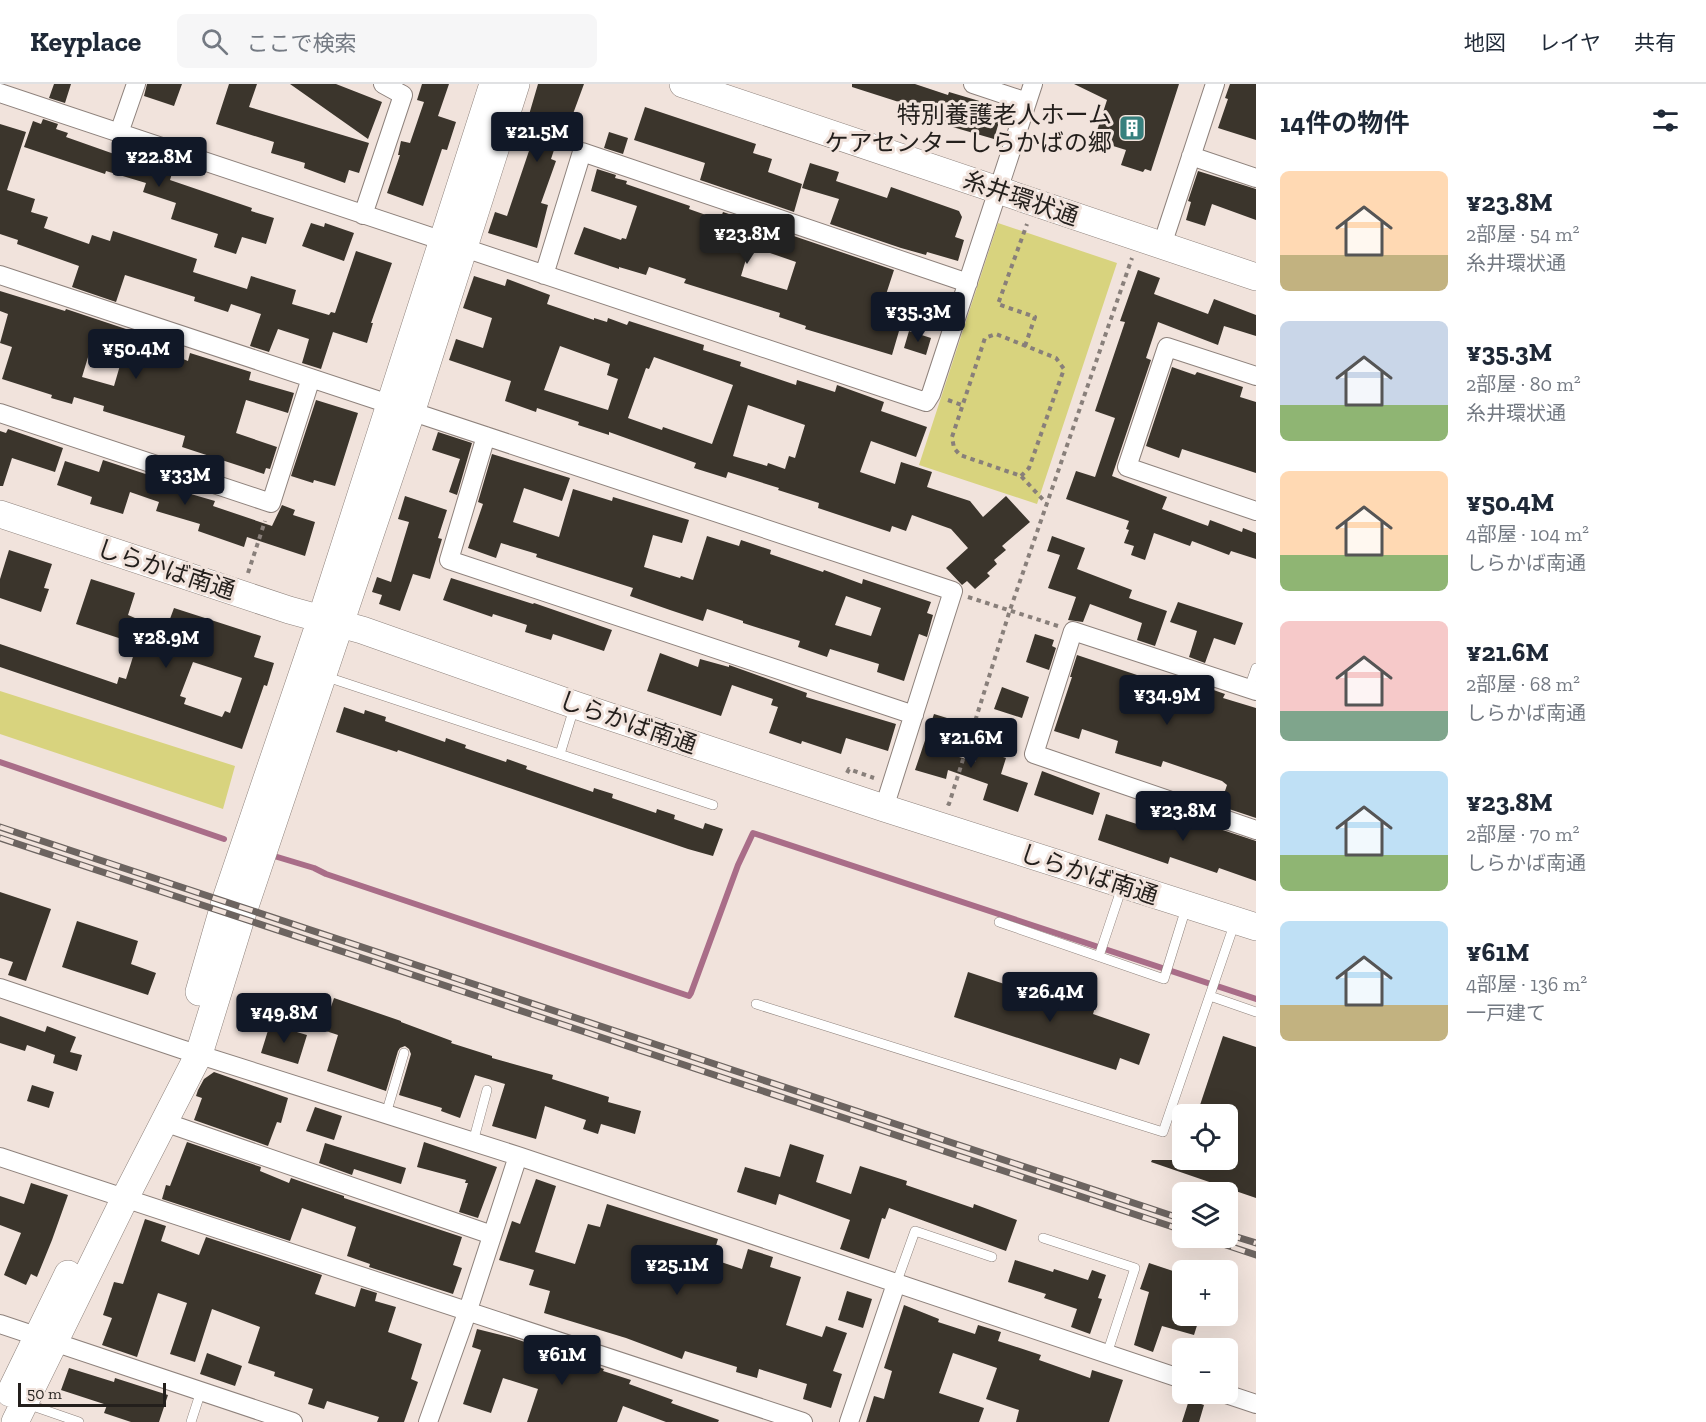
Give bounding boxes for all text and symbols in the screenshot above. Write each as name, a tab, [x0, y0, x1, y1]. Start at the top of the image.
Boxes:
search box	[177, 14, 597, 68]
text: Keyplace	[30, 25, 141, 58]
icon: search	[198, 25, 231, 58]
text: ここで検索	[246, 30, 356, 57]
text: 地図	[1464, 30, 1506, 55]
text: レイヤ	[1539, 30, 1601, 55]
text: 共有	[1634, 30, 1676, 55]
place label: 特別養護老人ホーム ケアセンターしらかばの郷	[824, 100, 1112, 157]
icon: filters	[1649, 104, 1682, 137]
text: 14件の物件	[1280, 107, 1409, 139]
pin: ¥21.5M	[488, 112, 586, 163]
building icon: 特別養護老人ホーム ケアセンターしらかばの郷	[1117, 113, 1147, 143]
text: ¥21.5M	[505, 119, 569, 143]
pin: ¥22.8M	[110, 137, 208, 188]
text: ¥22.8M	[126, 144, 192, 168]
street label: 糸井環状通	[960, 165, 1082, 231]
text: ¥23.8M	[1466, 186, 1553, 218]
icon: home	[1328, 195, 1400, 267]
pin: ¥23.8M	[698, 214, 796, 265]
text: ¥23.8M	[714, 221, 780, 245]
text: 2部屋 · 54 m²	[1466, 222, 1580, 246]
text: 糸井環状通	[1466, 251, 1566, 275]
pin: ¥35.3M	[869, 292, 967, 343]
text: ¥35.3M	[885, 299, 951, 323]
pin: ¥50.4M	[87, 329, 185, 380]
text: ¥50.4M	[102, 336, 170, 360]
text: ¥35.3M	[1466, 336, 1552, 368]
icon: home	[1328, 345, 1400, 417]
text: 2部屋 · 80 m²	[1466, 372, 1581, 396]
text: 糸井環状通	[1466, 401, 1566, 425]
pin: ¥33M	[149, 455, 221, 506]
text: ¥33M	[159, 462, 211, 486]
text: ¥50.4M	[1466, 486, 1554, 518]
icon: home	[1328, 495, 1400, 567]
text: 4部屋 · 104 m²	[1466, 522, 1589, 546]
street label: しらかば南通	[93, 533, 239, 605]
text: しらかば南通	[1466, 551, 1586, 575]
pin: ¥28.9M	[117, 618, 215, 669]
text: ¥28.9M	[133, 625, 199, 649]
text: ¥21.6M	[1466, 636, 1549, 668]
icon: home	[1328, 645, 1400, 717]
text: 2部屋 · 68 m²	[1466, 672, 1580, 696]
pin: ¥34.9M	[1118, 675, 1216, 726]
text: ¥34.9M	[1133, 682, 1201, 706]
street label: しらかば南通	[555, 685, 701, 759]
text: しらかば南通	[1466, 701, 1586, 725]
pin: ¥21.6M	[922, 718, 1020, 769]
text: ¥21.6M	[939, 725, 1003, 749]
text: ¥23.8M	[1466, 786, 1553, 818]
pin: ¥23.8M	[1134, 791, 1232, 842]
icon: home	[1328, 795, 1400, 867]
text: ¥23.8M	[1150, 798, 1216, 822]
text: 2部屋 · 70 m²	[1466, 822, 1579, 846]
street label: しらかば南通	[1016, 838, 1162, 910]
text: しらかば南通	[1466, 851, 1586, 875]
text: ¥61M	[1466, 936, 1529, 968]
icon: home	[1328, 945, 1400, 1017]
pin: ¥26.4M	[1001, 972, 1099, 1023]
text: 4部屋 · 136 m²	[1466, 972, 1587, 996]
text: ¥26.4M	[1016, 979, 1084, 1003]
pin: ¥49.8M	[235, 993, 333, 1044]
text: ¥49.8M	[250, 1000, 318, 1024]
text: 一戸建て	[1466, 1001, 1546, 1025]
map controls	[1172, 1104, 1238, 1404]
button: locate	[1172, 1104, 1238, 1170]
button: layers	[1172, 1182, 1238, 1248]
pin: ¥25.1M	[628, 1245, 726, 1296]
text: ¥25.1M	[645, 1252, 709, 1276]
button: +	[1172, 1260, 1238, 1326]
pin: ¥61M	[526, 1335, 598, 1386]
button: −	[1172, 1338, 1238, 1404]
text: ¥61M	[538, 1342, 586, 1366]
scale bar	[18, 1380, 166, 1408]
text: 50 m	[27, 1384, 62, 1403]

